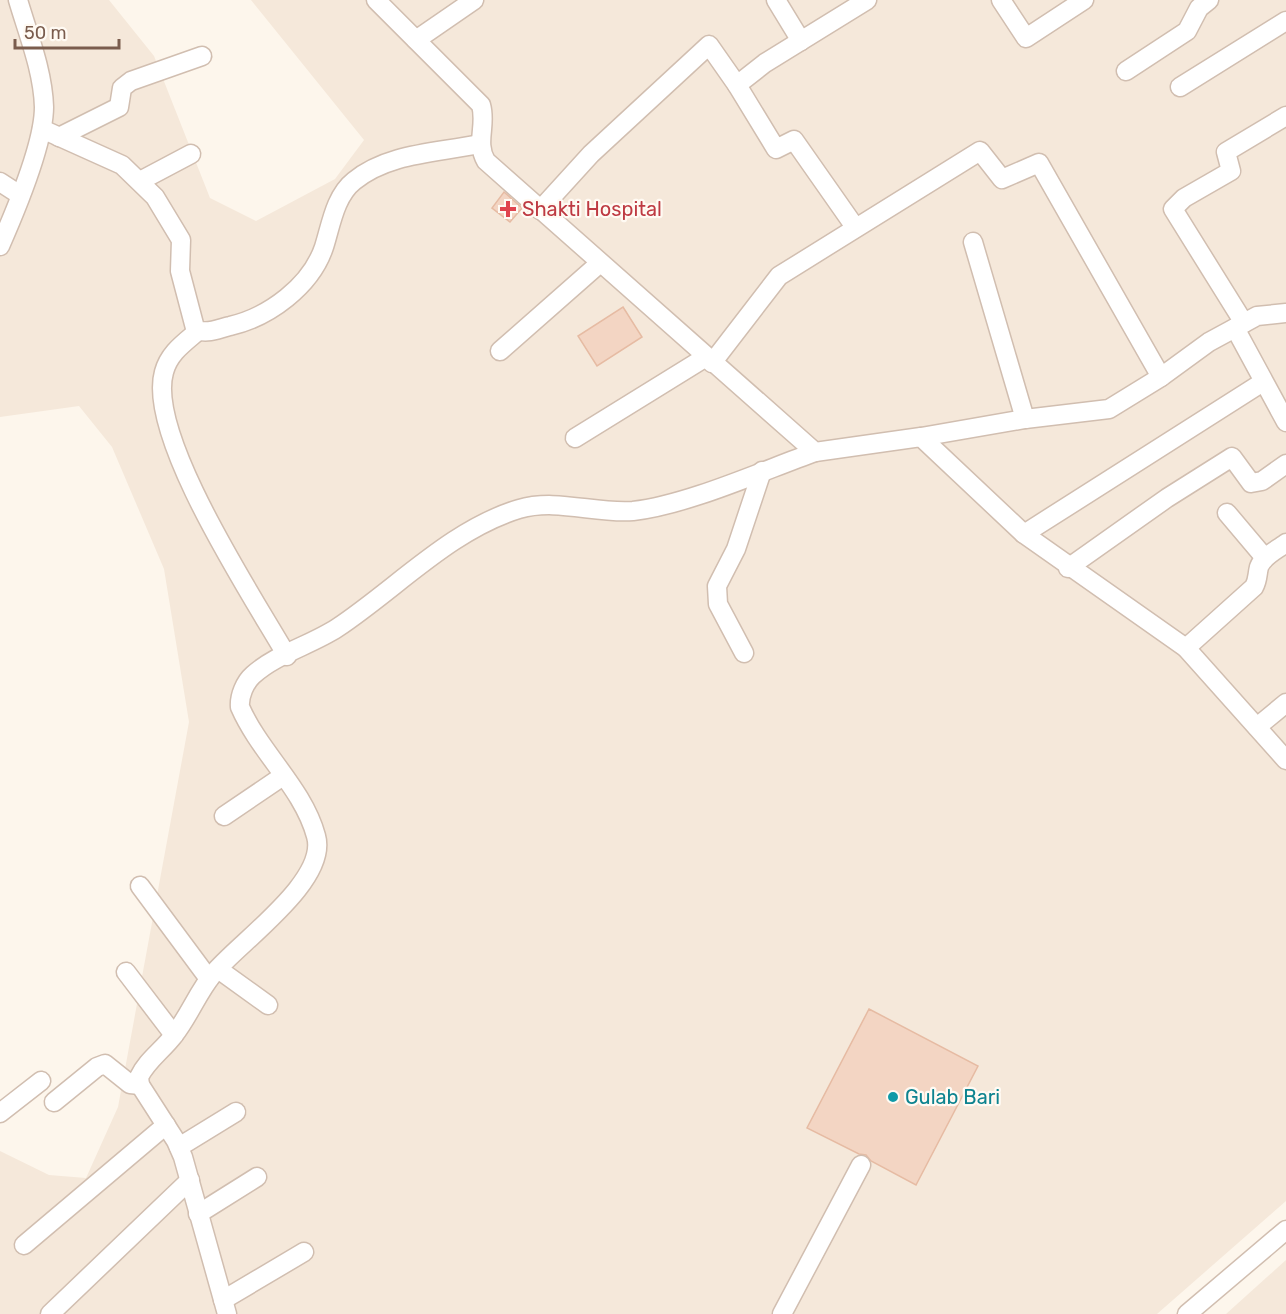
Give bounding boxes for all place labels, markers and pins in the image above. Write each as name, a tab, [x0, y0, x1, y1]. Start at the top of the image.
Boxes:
place label: Shakti Hospital	[522, 197, 662, 221]
marker: Shakti Hospital	[499, 200, 517, 218]
place label: Gulab Bari	[905, 1085, 1000, 1109]
marker: Gulab Bari	[886, 1090, 900, 1104]

